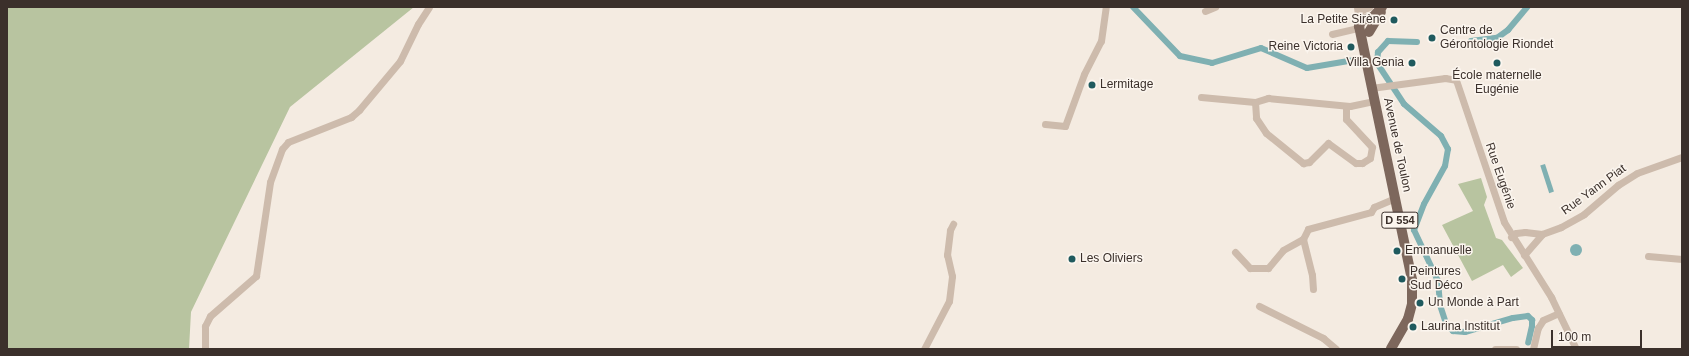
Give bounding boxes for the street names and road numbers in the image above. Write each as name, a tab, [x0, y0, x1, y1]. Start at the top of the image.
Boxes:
street label: Avenue de Toulon	[1380, 97, 1414, 193]
street label: Rue Eugénie	[1482, 141, 1518, 211]
street label: Rue Yann Piat	[1559, 162, 1629, 218]
road number: D 554	[1381, 211, 1419, 229]

